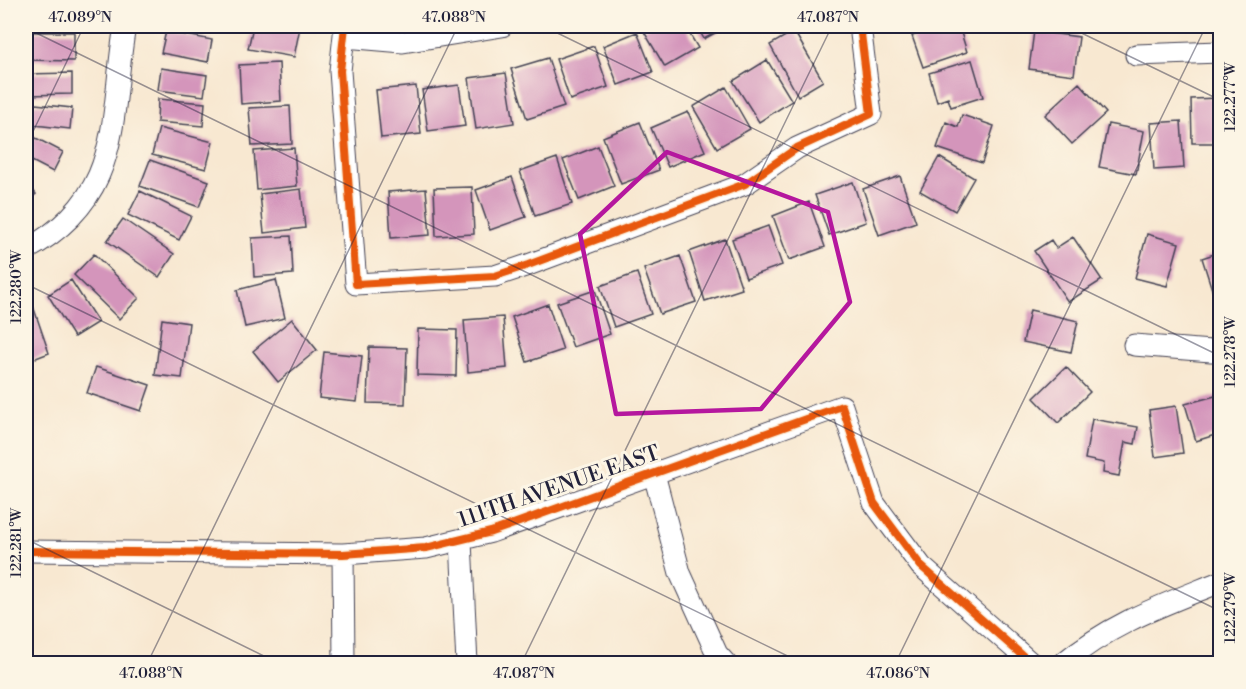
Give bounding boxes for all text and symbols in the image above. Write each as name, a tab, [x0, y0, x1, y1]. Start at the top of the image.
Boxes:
text: 47.089°N	[48, 8, 112, 27]
text: 47.088°N	[422, 8, 486, 27]
text: 47.087°N	[797, 8, 859, 27]
text: 122.277°W	[1221, 62, 1240, 132]
text: 122.280°W	[7, 250, 26, 324]
text: 122.278°W	[1221, 316, 1240, 388]
street label: 111TH AVENUE EAST	[455, 440, 663, 534]
text: 122.281°W	[7, 507, 26, 578]
text: 122.279°W	[1221, 572, 1240, 644]
text: 47.088°N	[119, 664, 183, 683]
text: 47.087°N	[493, 664, 555, 683]
text: 47.086°N	[866, 664, 930, 683]

